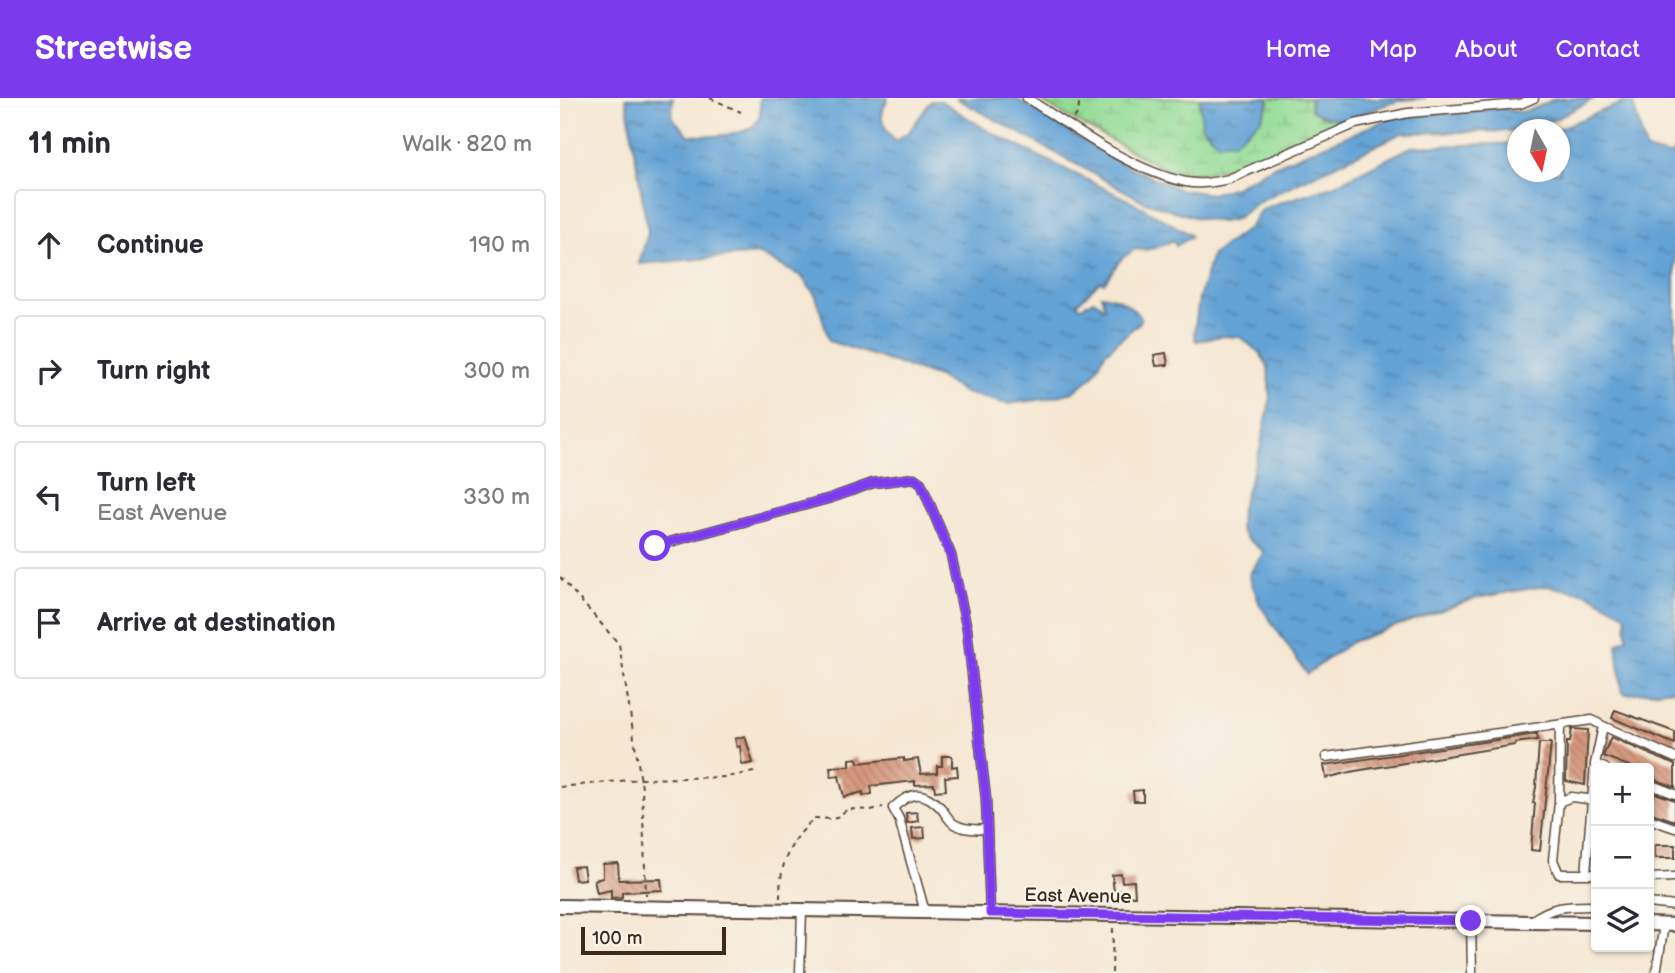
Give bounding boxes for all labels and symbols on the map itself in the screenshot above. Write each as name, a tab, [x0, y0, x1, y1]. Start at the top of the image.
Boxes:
north arrow	[1507, 119, 1570, 182]
route start	[639, 530, 670, 561]
street label: East Avenue	[1024, 884, 1132, 909]
route end	[1455, 905, 1486, 936]
scale bar	[581, 924, 726, 956]

